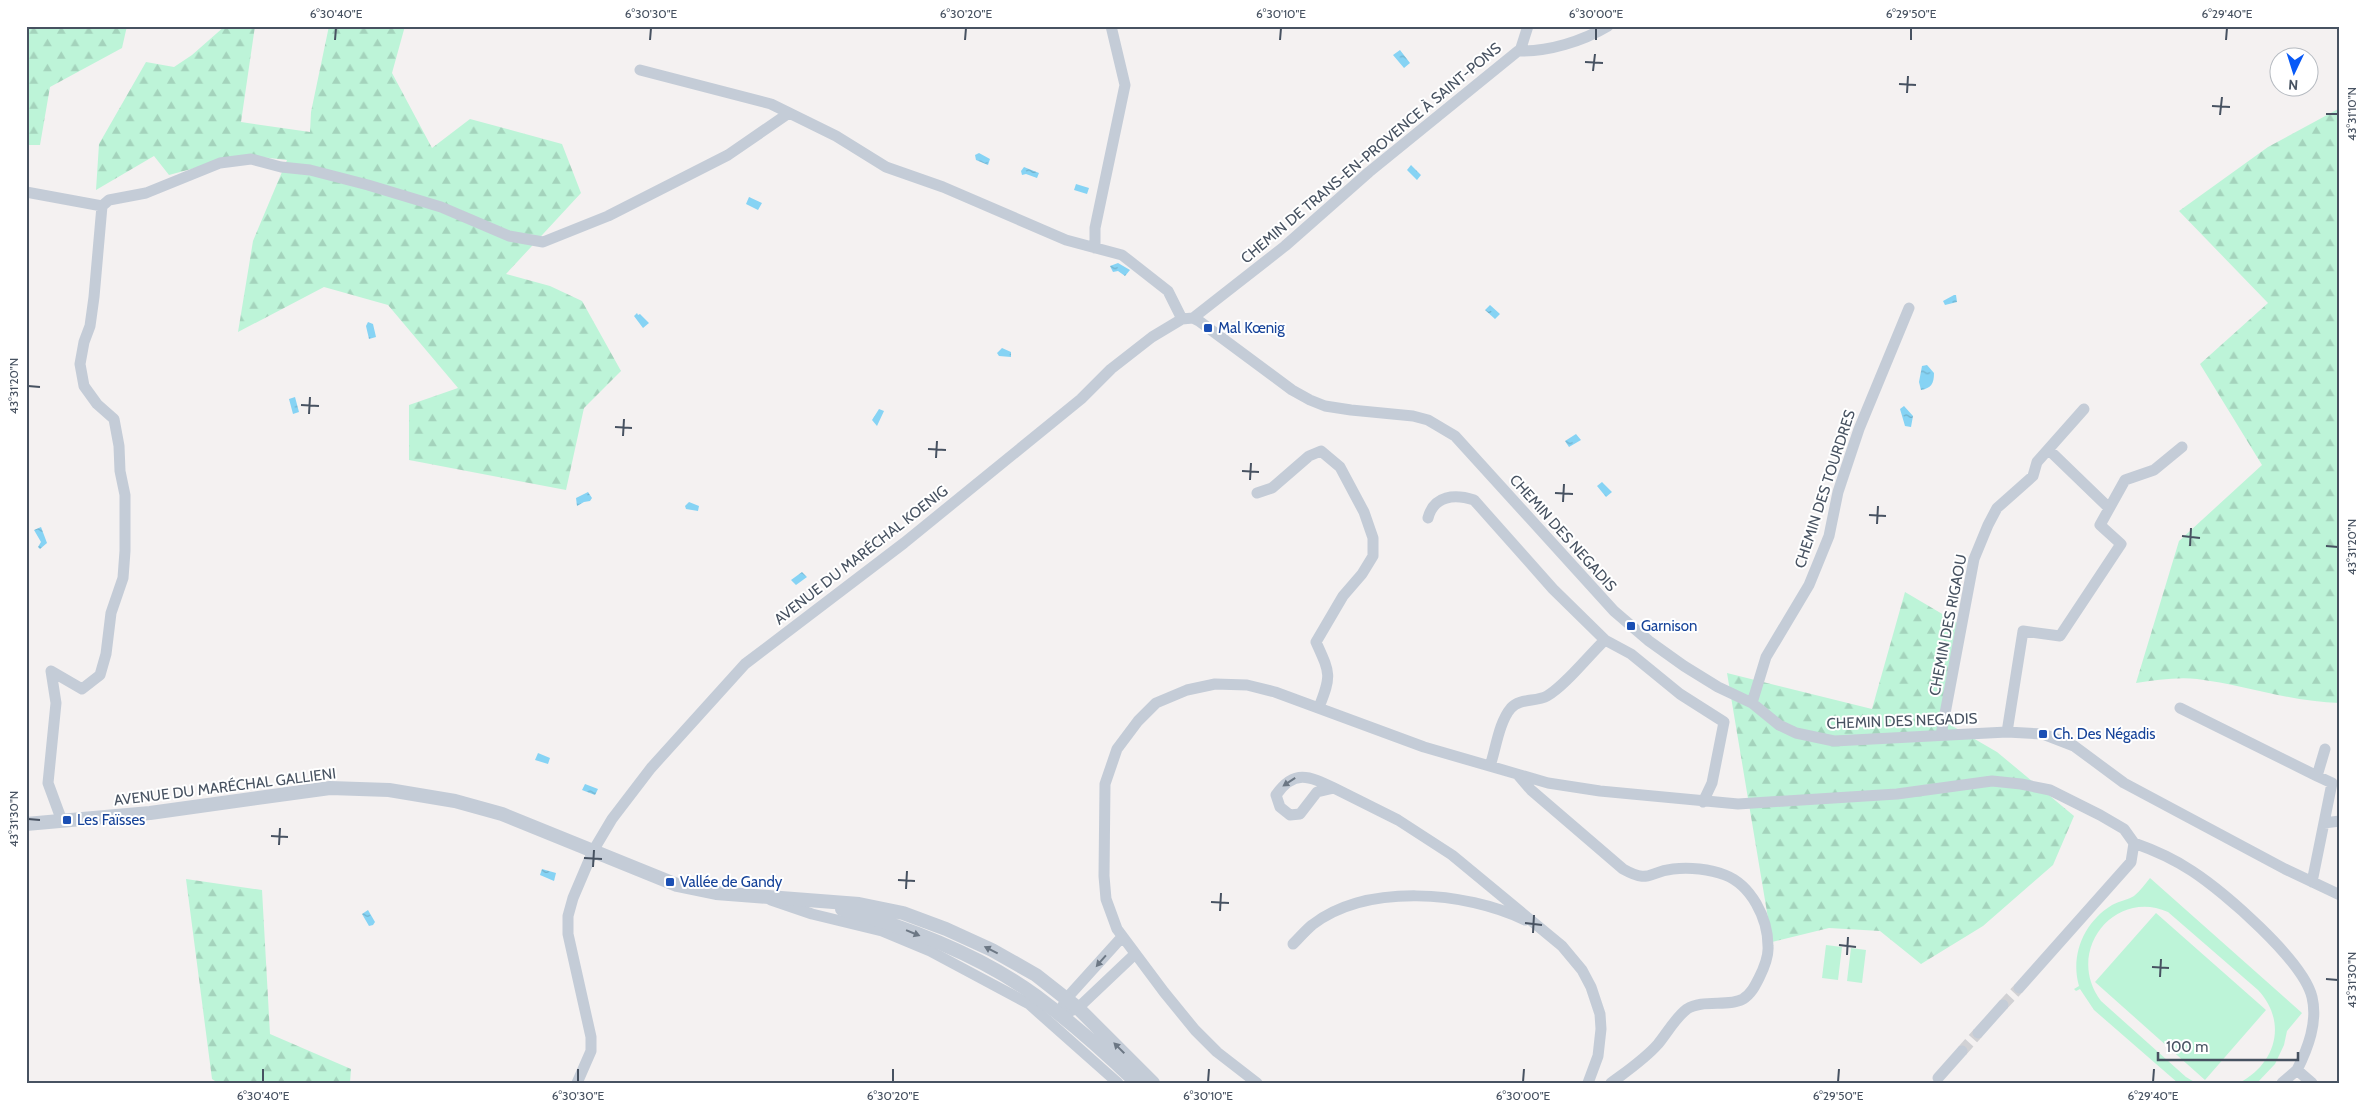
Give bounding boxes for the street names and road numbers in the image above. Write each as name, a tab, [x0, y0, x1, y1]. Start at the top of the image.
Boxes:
street label: CHEMIN DE TRANS-EN-PROVENCE À SAINT-PONS	[1237, 38, 1505, 267]
street label: CHEMIN DES TOURDRES	[1791, 407, 1859, 570]
street label: CHEMIN DES NEGADIS	[1506, 471, 1620, 595]
street label: AVENUE DU MARÉCHAL KOENIG	[770, 481, 951, 628]
street label: CHEMIN DES RIGAOU	[1925, 553, 1971, 697]
street label: CHEMIN DES NEGADIS	[1826, 709, 1978, 733]
street label: AVENUE DU MARÉCHAL GALLIENI	[113, 763, 337, 810]

